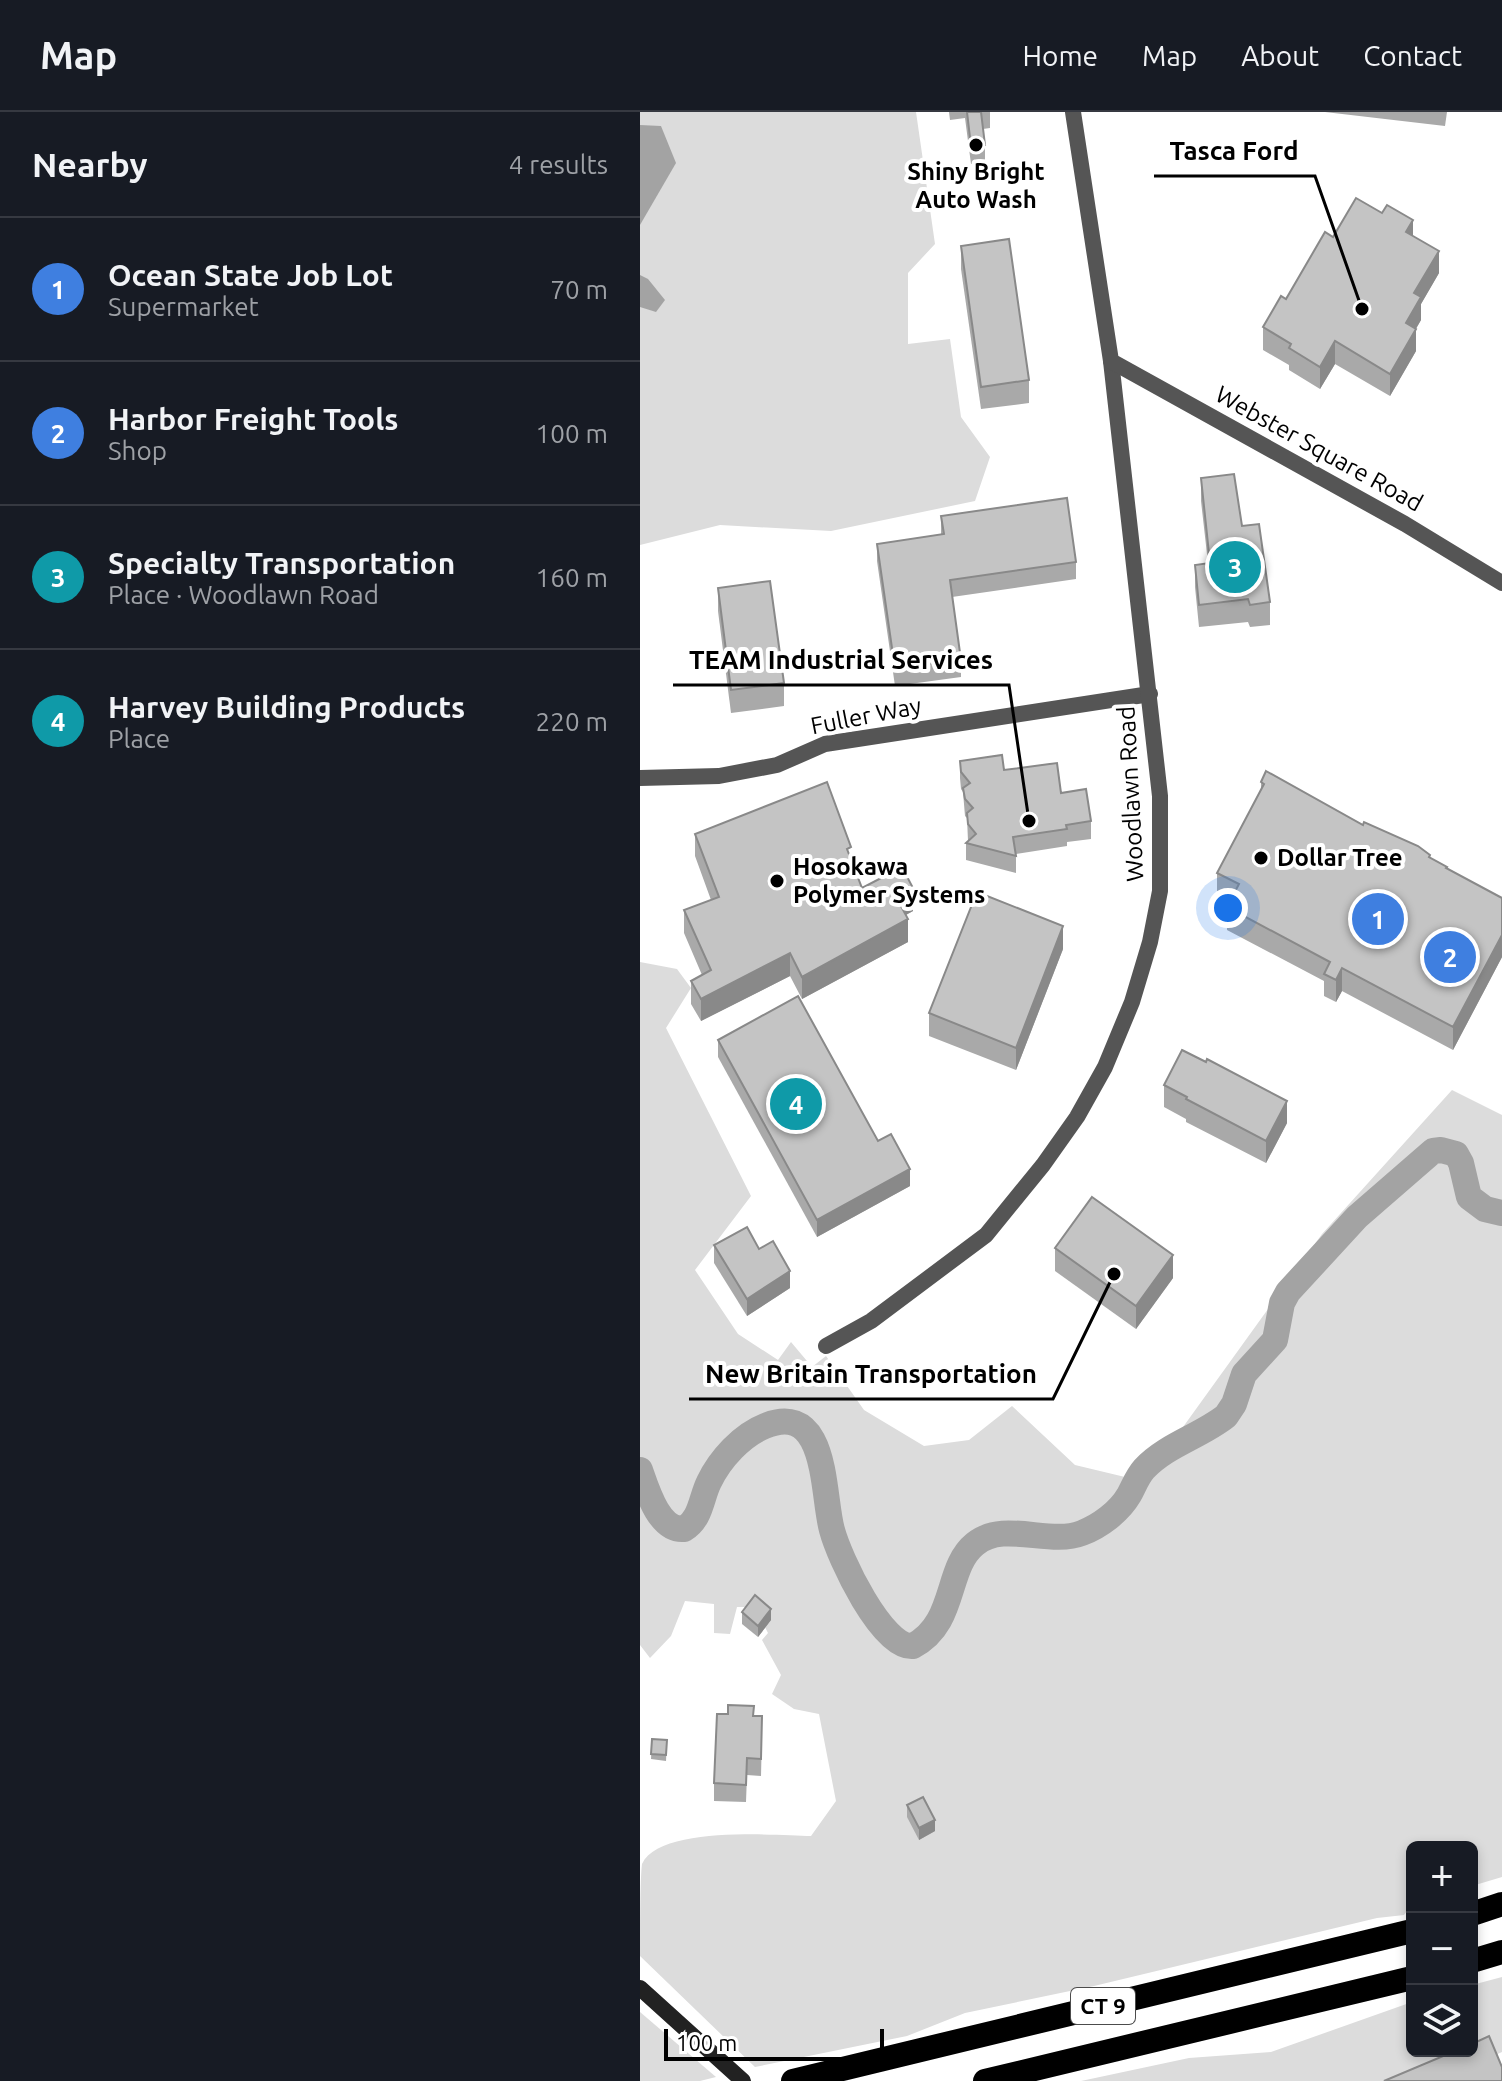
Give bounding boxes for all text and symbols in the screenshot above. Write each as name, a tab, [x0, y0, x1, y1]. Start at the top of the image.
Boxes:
text: Map	[40, 34, 117, 76]
text: Home	[1023, 40, 1098, 71]
text: Map	[1142, 40, 1197, 71]
text: About	[1241, 40, 1319, 71]
text: Contact	[1363, 40, 1462, 71]
callout: Tasca Ford	[1154, 126, 1315, 176]
marker: Shiny Bright Auto Wash	[967, 136, 985, 154]
text: Tasca Ford	[1170, 136, 1298, 165]
text: Nearby	[32, 145, 147, 183]
text: 4 results	[509, 150, 608, 179]
place label: Shiny Bright Auto Wash	[907, 158, 1045, 213]
text: Ocean State Job Lot	[108, 258, 393, 292]
text: 1	[51, 275, 65, 304]
text: 70 m	[550, 275, 608, 304]
text: Supermarket	[108, 292, 259, 321]
street label: Webster Square Road	[1211, 380, 1427, 517]
text: Harbor Freight Tools	[108, 402, 398, 436]
text: 2	[51, 419, 65, 448]
text: 100 m	[536, 419, 608, 448]
text: Shop	[108, 436, 167, 465]
pin: 3	[1209, 537, 1261, 597]
text: Specialty Transportation	[108, 546, 455, 580]
text: 3	[51, 563, 65, 592]
text: 160 m	[536, 563, 608, 592]
text: Place · Woodlawn Road	[108, 580, 379, 609]
callout: TEAM Industrial Services	[673, 635, 1009, 685]
text: TEAM Industrial Services	[689, 645, 993, 674]
text: Harvey Building Products	[108, 690, 465, 724]
street label: Fuller Way	[808, 691, 924, 739]
street label: Woodlawn Road	[1112, 706, 1149, 882]
text: 4	[51, 707, 65, 736]
text: 220 m	[536, 707, 608, 736]
text: Place	[108, 724, 170, 753]
place label: Dollar Tree	[1277, 844, 1403, 871]
marker: Dollar Tree	[1252, 849, 1270, 867]
place label: Hosokawa Polymer Systems	[793, 853, 985, 908]
marker: Hosokawa Polymer Systems	[768, 872, 786, 890]
your location	[1208, 888, 1248, 928]
pin: 1	[1352, 889, 1404, 949]
pin: 2	[1424, 927, 1476, 987]
pin: 4	[770, 1074, 822, 1134]
callout: New Britain Transportation	[689, 1349, 1053, 1399]
text: New Britain Transportation	[705, 1359, 1037, 1388]
map controls	[1406, 1841, 1478, 2057]
button: +	[1406, 1841, 1478, 1913]
button: −	[1406, 1913, 1478, 1985]
button: layers	[1406, 1985, 1478, 2057]
road number: CT 9	[1071, 1988, 1135, 2024]
scale bar	[664, 2025, 884, 2061]
text: 100 m	[676, 2030, 737, 2055]

